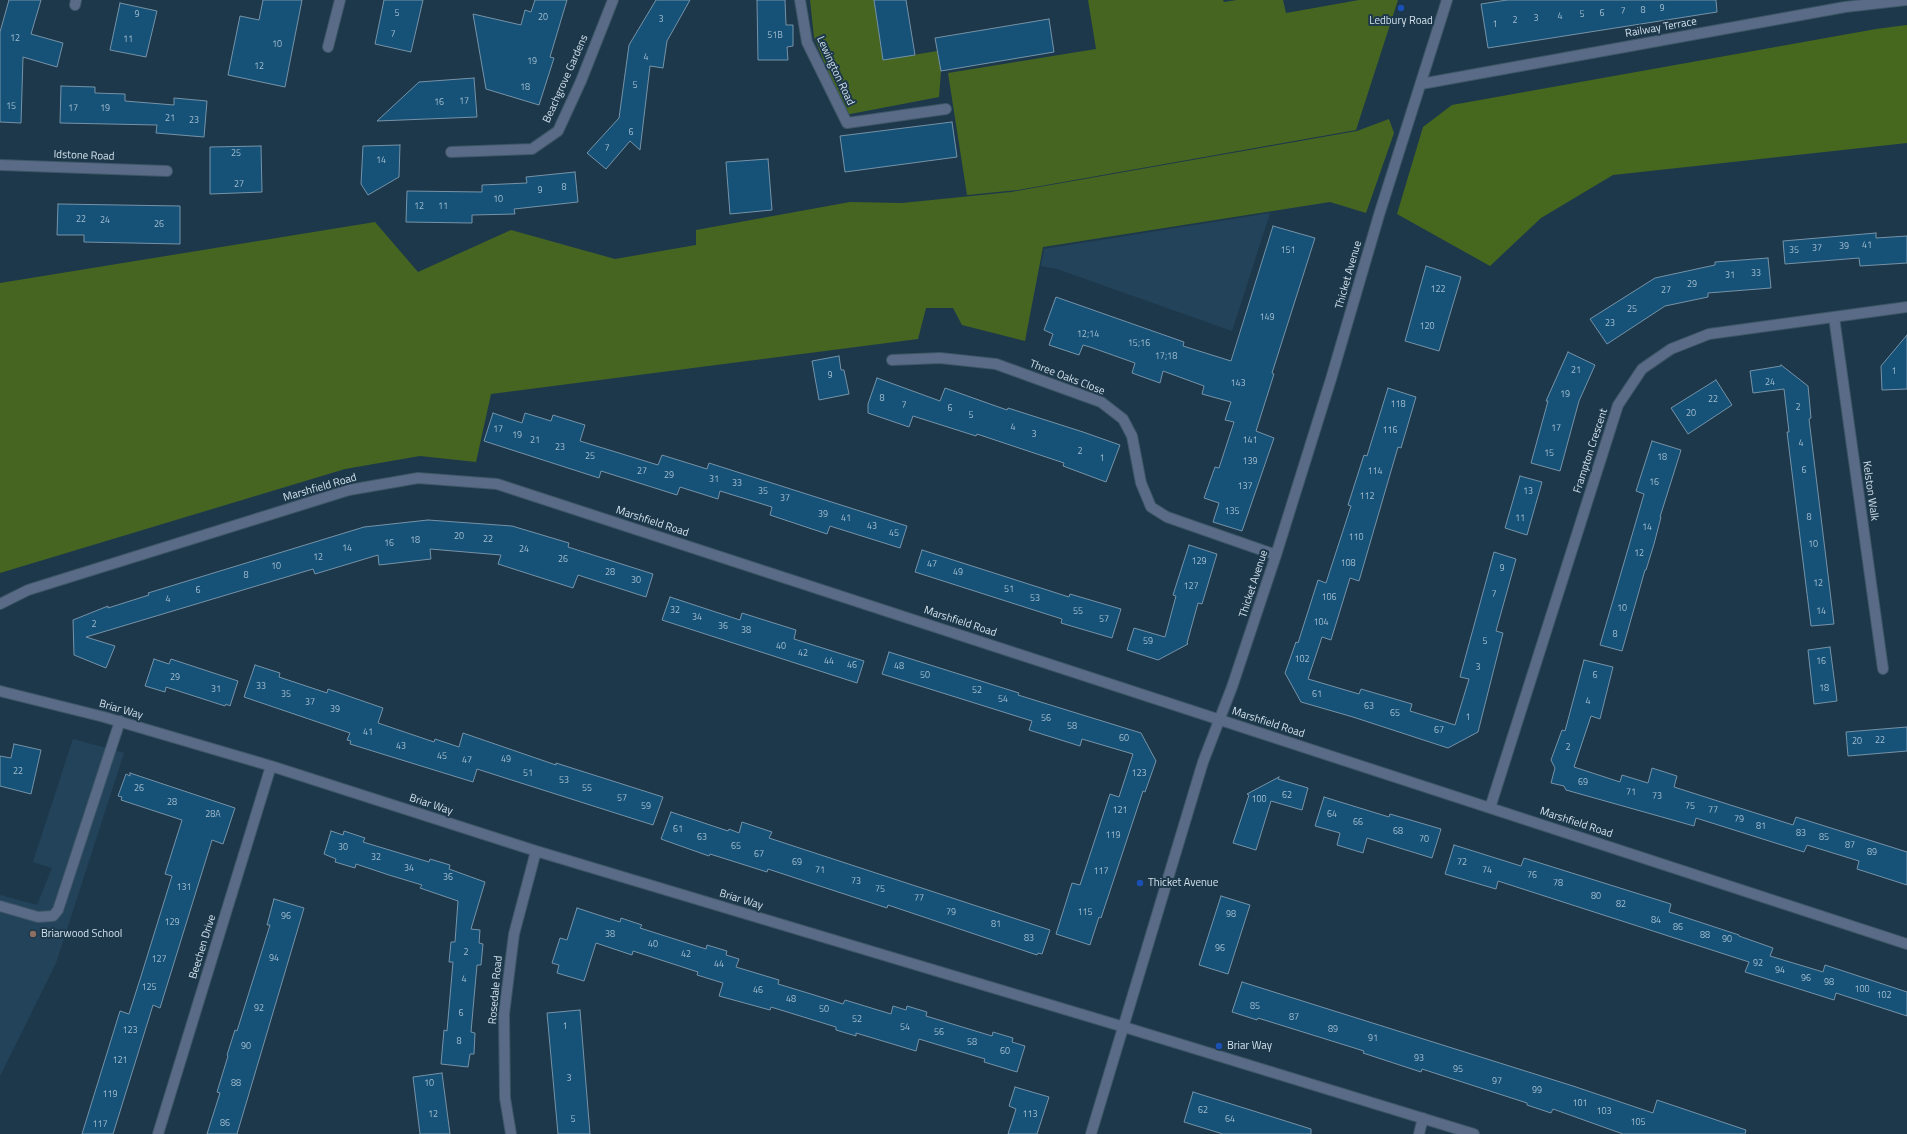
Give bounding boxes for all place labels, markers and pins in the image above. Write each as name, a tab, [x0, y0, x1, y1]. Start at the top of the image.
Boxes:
marker: Ledbury Road	[1396, 3, 1406, 13]
place label: Ledbury Road	[1369, 14, 1433, 28]
place label: Thicket Avenue	[1148, 876, 1218, 890]
marker: Thicket Avenue	[1135, 878, 1145, 888]
place label: Briarwood School	[41, 927, 122, 941]
marker: Briarwood School	[28, 929, 38, 939]
place label: Briar Way	[1227, 1039, 1272, 1053]
marker: Briar Way	[1214, 1041, 1224, 1051]

